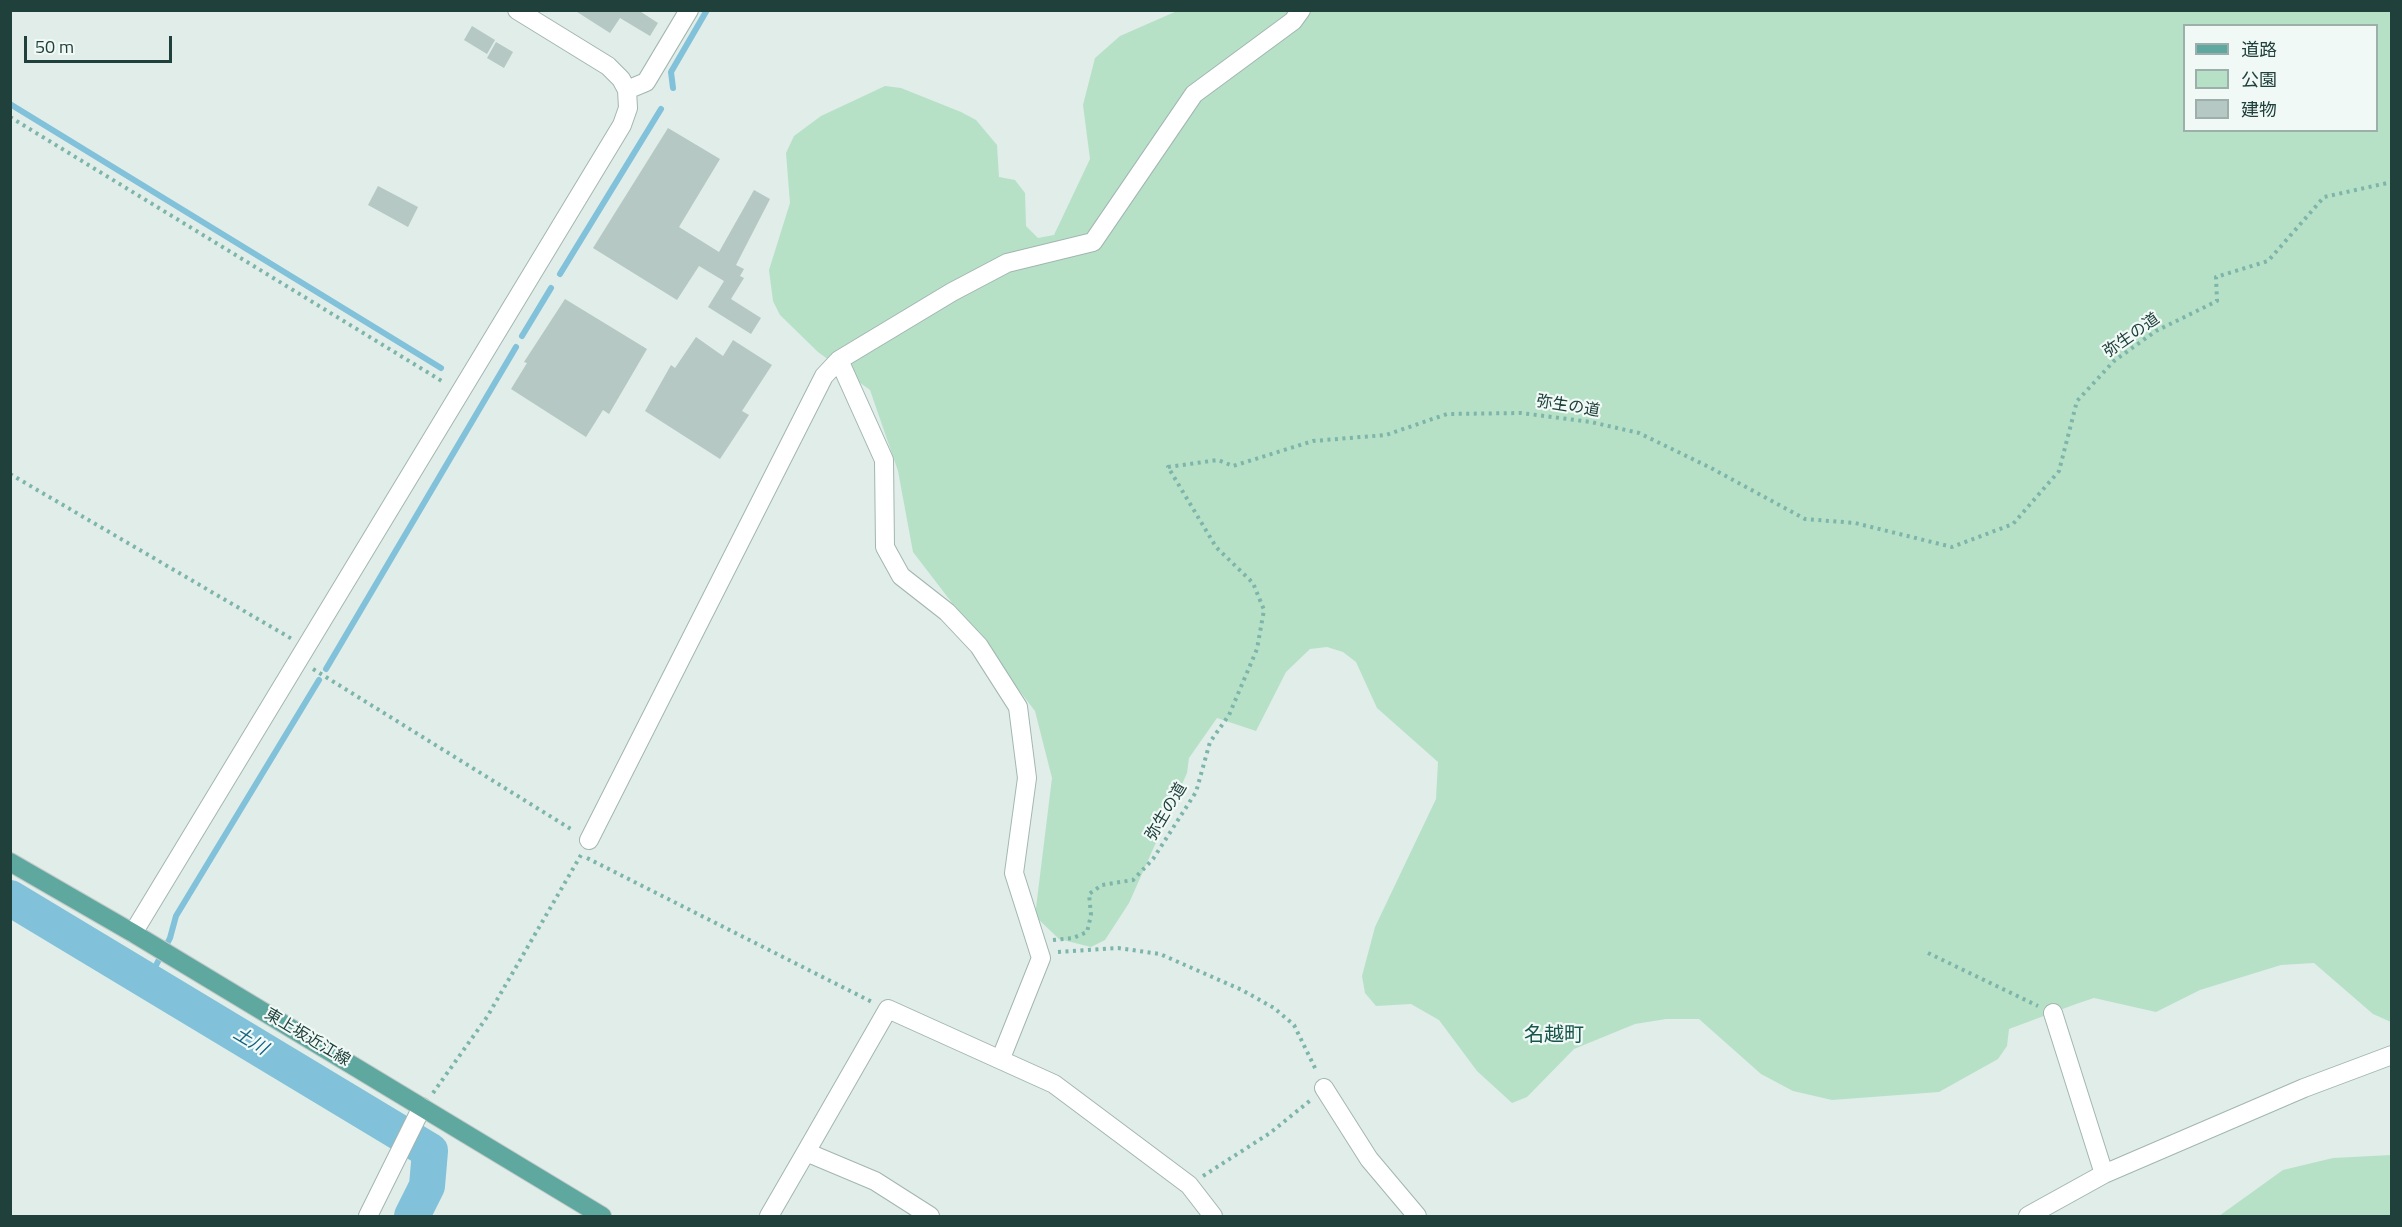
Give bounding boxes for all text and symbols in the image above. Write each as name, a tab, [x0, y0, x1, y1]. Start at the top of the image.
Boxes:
scale bar	[27, 24, 176, 62]
legend	[2183, 24, 2378, 132]
text: 50 m	[35, 33, 74, 60]
text: 道路	[2241, 36, 2277, 63]
text: 公園	[2241, 66, 2277, 93]
text: 建物	[2241, 96, 2277, 123]
street label: 弥生の道	[2100, 310, 2164, 362]
street label: 弥生の道	[1535, 393, 1601, 421]
street label: 弥生の道	[1142, 780, 1192, 844]
street label: 東上坂近江線	[261, 1005, 353, 1071]
water label: 土川	[229, 1023, 271, 1061]
district label: 名越町	[1524, 1024, 1584, 1048]

